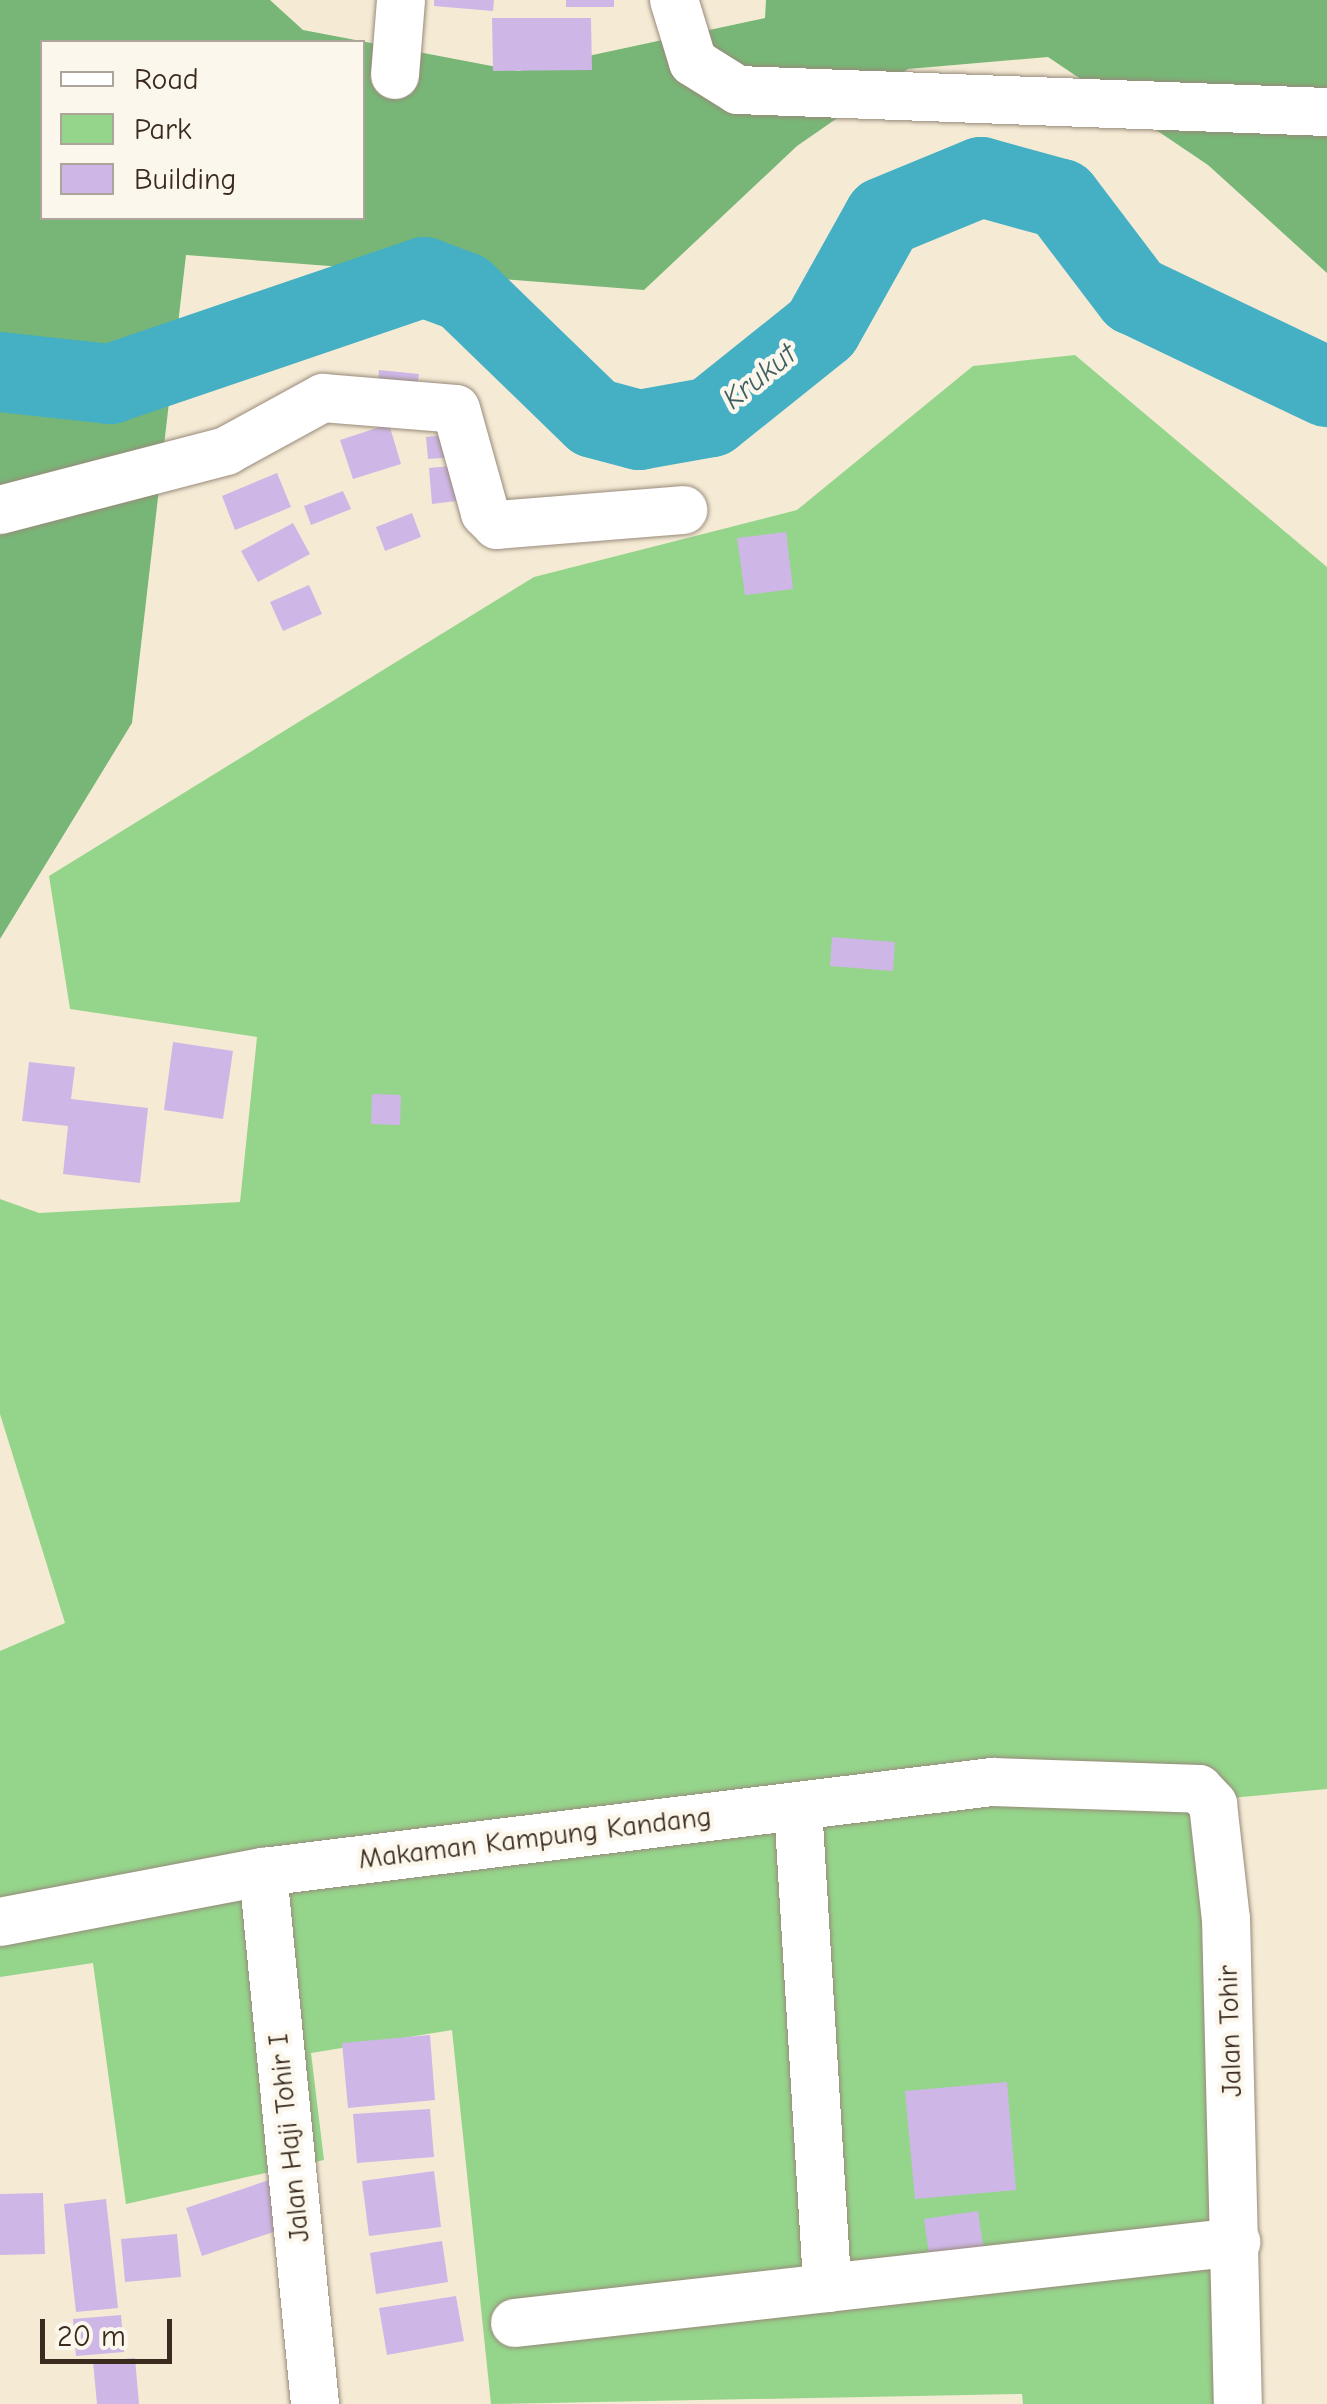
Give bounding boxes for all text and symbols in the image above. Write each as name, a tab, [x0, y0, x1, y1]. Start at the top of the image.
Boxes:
legend	[40, 40, 365, 220]
text: Road	[134, 62, 199, 97]
text: Park	[134, 112, 191, 147]
text: Building	[134, 162, 237, 197]
water label: Krukut	[716, 337, 804, 417]
street label: Makaman Kampung Kandang	[357, 1800, 713, 1876]
street label: Jalan Tohir	[1211, 1964, 1249, 2098]
street label: Jalan Haji Tohir I	[261, 2032, 317, 2244]
scale bar	[45, 2299, 178, 2361]
text: 20 m	[57, 2319, 126, 2354]

